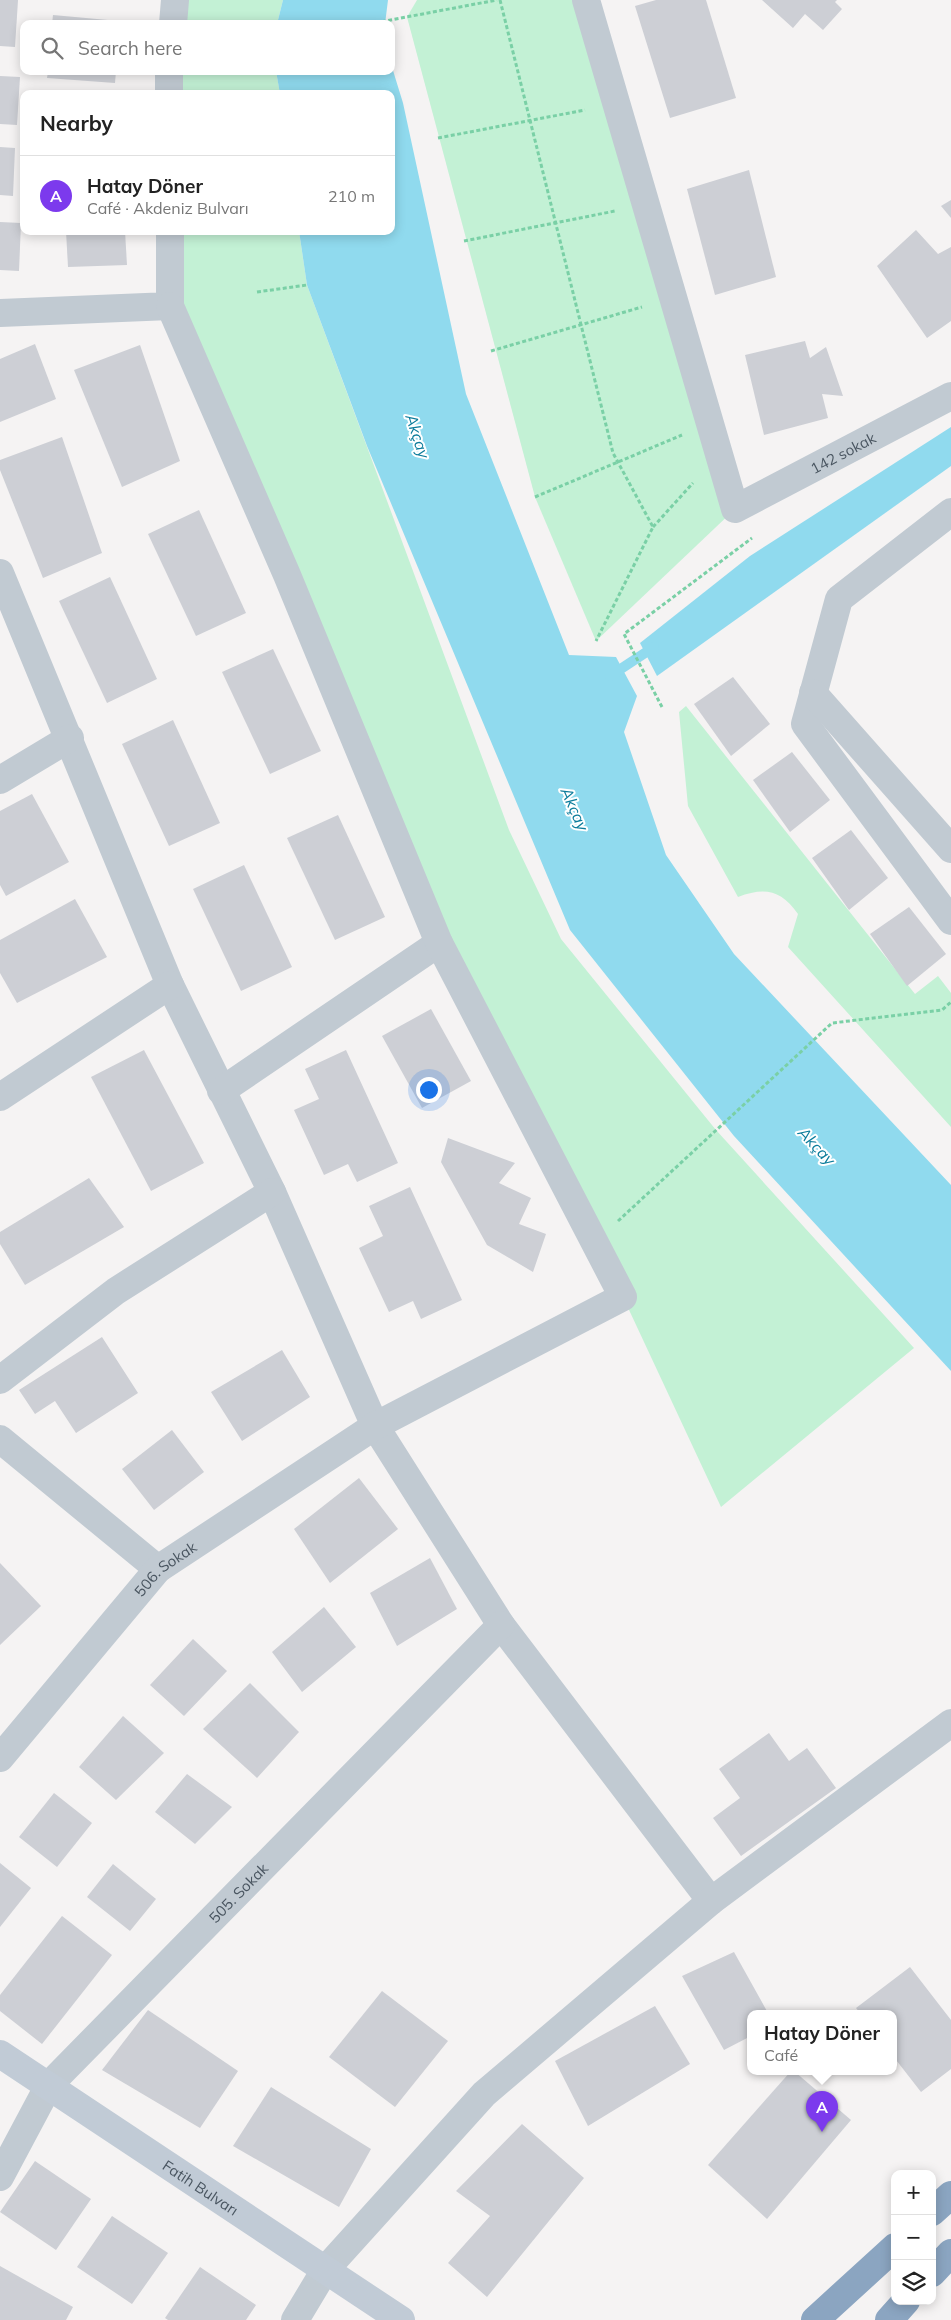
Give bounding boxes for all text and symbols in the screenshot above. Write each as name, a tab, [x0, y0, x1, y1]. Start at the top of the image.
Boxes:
search box	[20, 20, 395, 75]
icon: search	[38, 34, 66, 62]
text: Search here	[78, 36, 182, 60]
text: Nearby	[40, 110, 113, 136]
text: Hatay Döner	[87, 174, 203, 198]
text: A	[50, 186, 62, 206]
text: 210 m	[328, 186, 375, 206]
text: Café · Akdeniz Bulvarı	[87, 198, 248, 218]
water label: Akçay	[401, 410, 435, 461]
street label: 142 sokak	[807, 428, 879, 478]
water label: Akçay	[556, 783, 594, 834]
your location	[416, 1077, 442, 1103]
water label: Akçay	[793, 1122, 840, 1170]
street label: 506. Sokak	[130, 1537, 200, 1600]
street label: 505. Sokak	[204, 1858, 272, 1927]
popup	[747, 2010, 897, 2075]
text: Hatay Döner	[764, 2021, 880, 2045]
text: Café	[764, 2045, 798, 2065]
pin: A	[806, 2091, 838, 2132]
street label: Fatih Bulvarı	[159, 2155, 242, 2219]
map controls	[891, 2170, 936, 2305]
button: +	[891, 2170, 936, 2215]
button: −	[891, 2215, 936, 2260]
button: layers	[891, 2260, 936, 2305]

